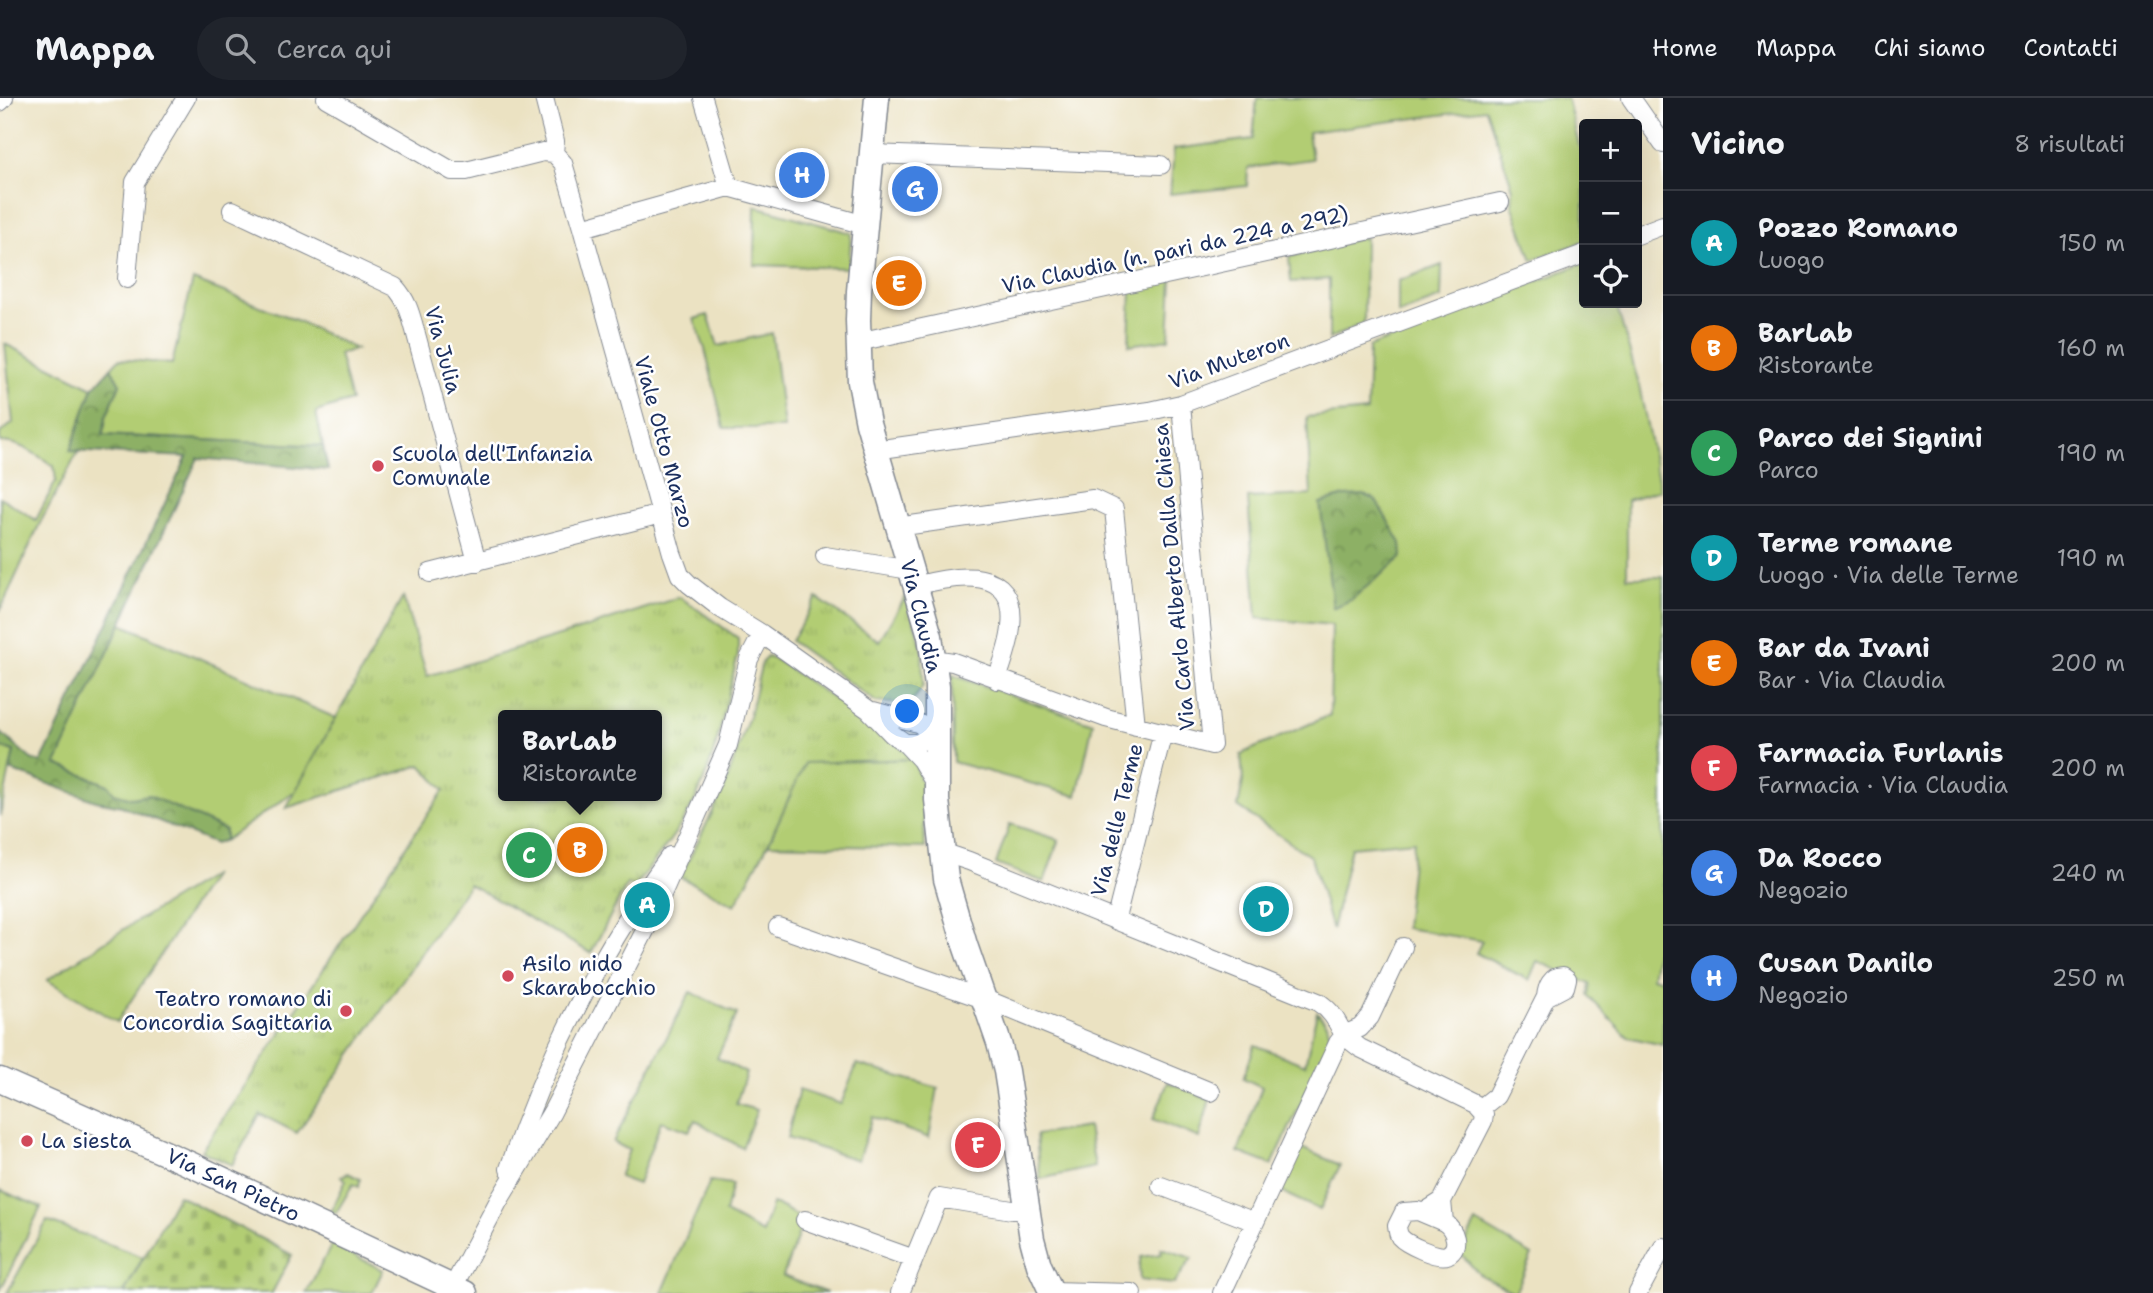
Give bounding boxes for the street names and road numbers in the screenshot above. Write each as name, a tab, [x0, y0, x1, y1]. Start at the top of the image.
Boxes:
street label: Via Claudia (n. pari da 224 a 292)	[999, 200, 1351, 300]
street label: Via Julia	[418, 303, 468, 397]
street label: Via Muteron	[1165, 326, 1293, 396]
street label: Viale Otto Marzo	[628, 353, 700, 531]
street label: Via Carlo Alberto Dalla Chiesa	[1147, 422, 1201, 732]
street label: Via Claudia	[893, 556, 949, 676]
street label: Via delle Terme	[1084, 740, 1150, 900]
street label: Via San Pietro	[162, 1142, 304, 1228]

